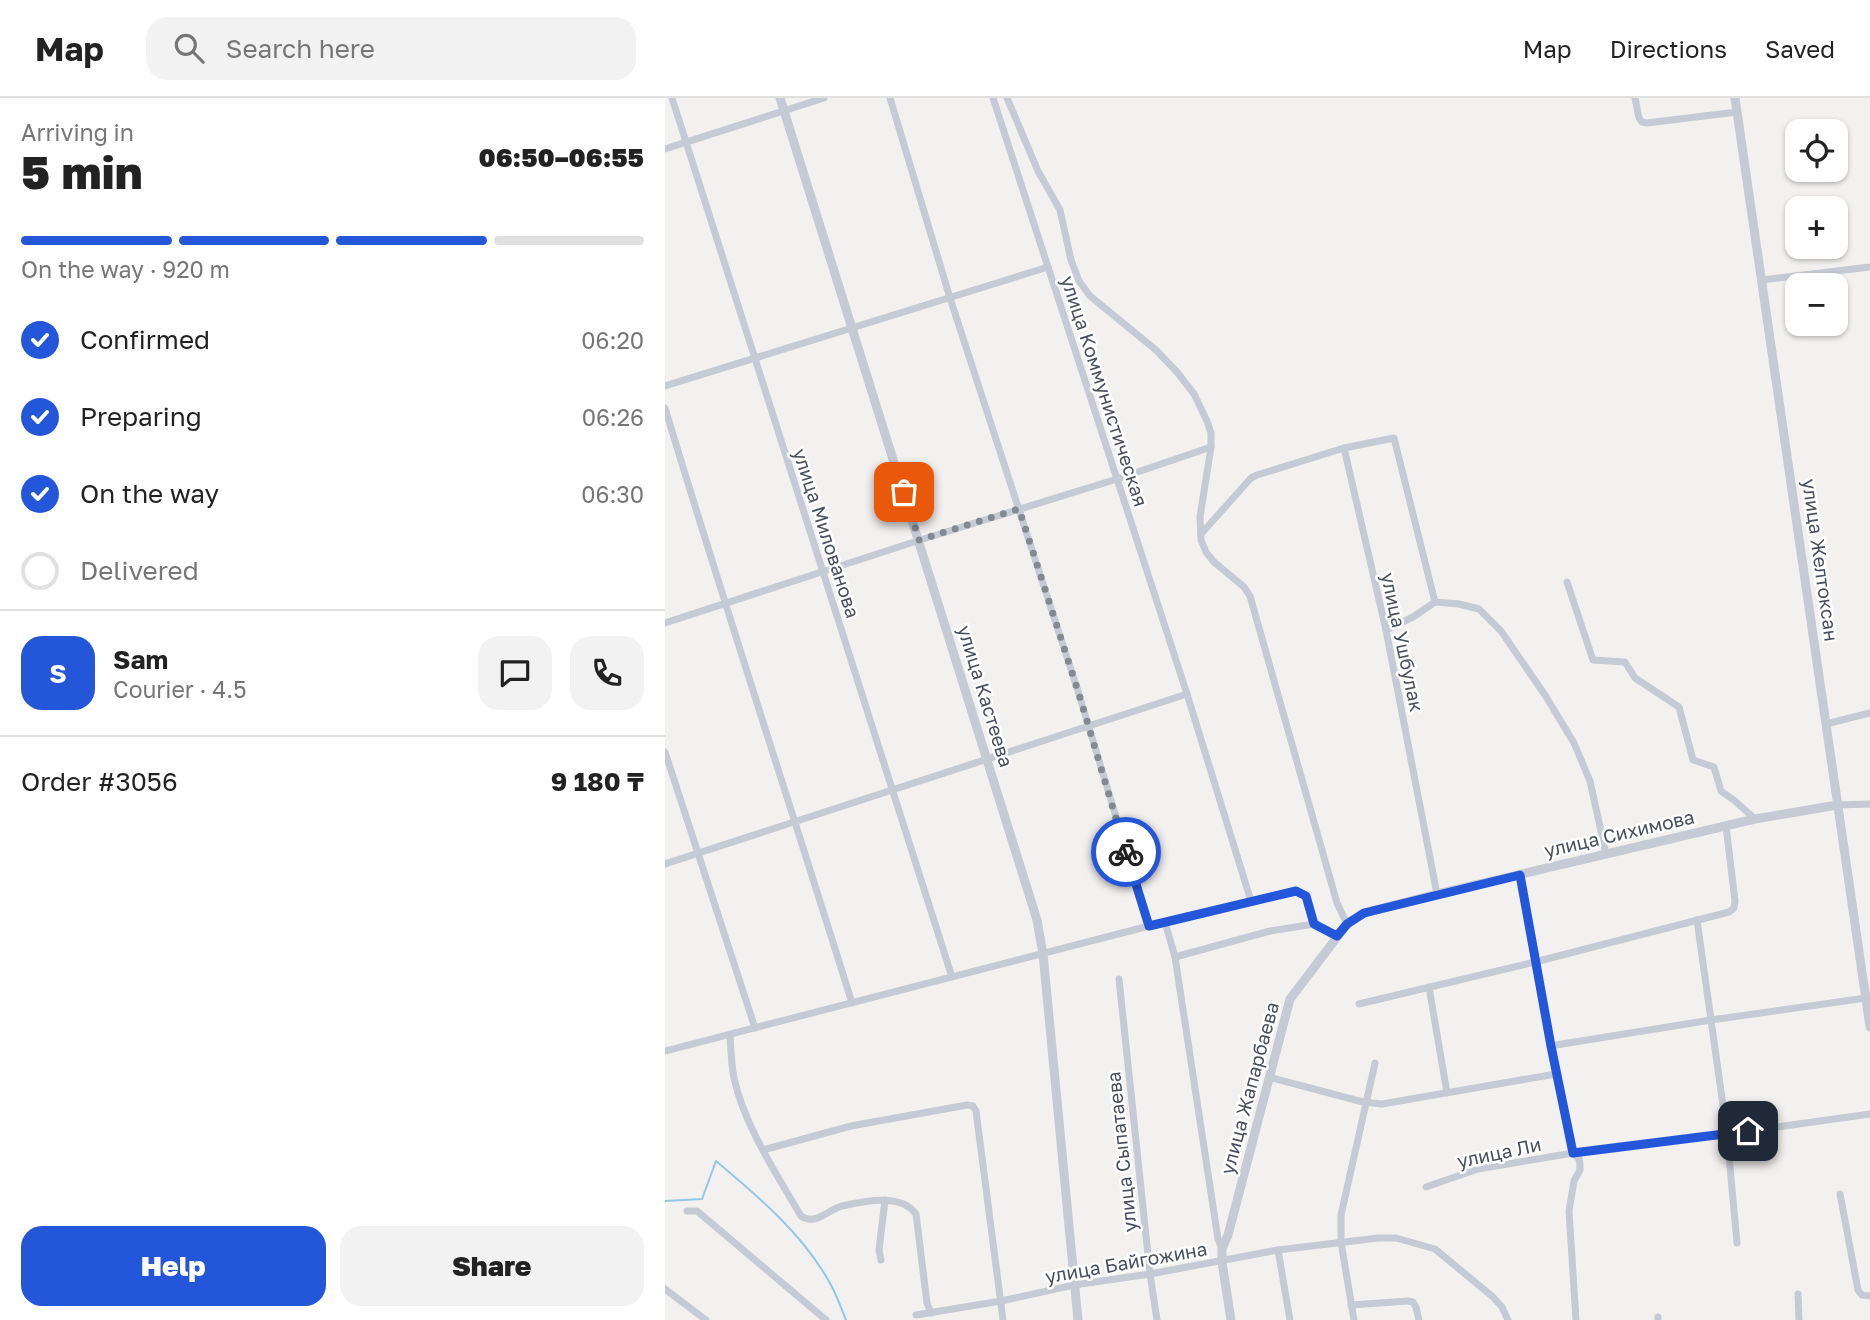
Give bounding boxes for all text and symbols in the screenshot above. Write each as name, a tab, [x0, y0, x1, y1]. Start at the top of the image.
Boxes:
search box	[146, 17, 636, 80]
text: Map	[35, 29, 104, 68]
icon: search	[170, 29, 208, 67]
text: Search here	[226, 33, 375, 64]
text: Map	[1523, 34, 1572, 63]
text: Directions	[1610, 34, 1727, 63]
text: Saved	[1765, 34, 1835, 63]
text: Arriving in	[21, 118, 134, 146]
map controls	[1785, 119, 1848, 336]
button: locate	[1785, 119, 1848, 182]
text: 06:50–06:55	[479, 142, 644, 173]
text: 5 min	[21, 144, 143, 199]
button: +	[1785, 196, 1848, 259]
text: On the way · 920 m	[21, 255, 230, 283]
street label: улица Коммунистическая	[1057, 273, 1153, 509]
button: −	[1785, 273, 1848, 336]
icon: check	[21, 321, 59, 359]
text: Confirmed	[80, 324, 210, 355]
text: 06:20	[581, 326, 644, 354]
icon: check	[21, 398, 59, 436]
text: Preparing	[80, 401, 202, 432]
text: 06:26	[582, 403, 644, 431]
street label: улица Милованова	[789, 445, 865, 621]
pin	[874, 462, 934, 522]
icon: bag	[885, 473, 923, 511]
icon: check	[21, 475, 59, 513]
street label: улица Желтоксан	[1798, 477, 1844, 643]
text: On the way	[80, 478, 219, 509]
text: 06:30	[581, 480, 644, 508]
text: Delivered	[80, 555, 199, 586]
street label: улица Ушбулак	[1377, 570, 1429, 714]
street label: улица Кастеева	[953, 622, 1019, 770]
button: chat	[478, 636, 552, 710]
button: phone	[570, 636, 644, 710]
text: Sam	[113, 644, 168, 675]
text: S	[49, 658, 67, 689]
text: Courier · 4.5	[113, 675, 246, 703]
text: Order #3056	[21, 766, 178, 797]
text: 9 180 ₸	[551, 766, 644, 797]
street label: улица Сихимова	[1542, 805, 1696, 861]
courier	[1091, 817, 1161, 887]
icon: bike	[1107, 833, 1145, 871]
street label: улица Жапарбаева	[1215, 999, 1283, 1177]
street label: улица Сыпатаева	[1101, 1071, 1141, 1233]
pin	[1718, 1101, 1778, 1161]
icon: home	[1729, 1112, 1767, 1150]
street label: улица Ли	[1455, 1132, 1543, 1172]
button: Help	[21, 1226, 326, 1306]
button: Share	[340, 1226, 644, 1306]
street label: улица Байгожина	[1043, 1236, 1209, 1288]

